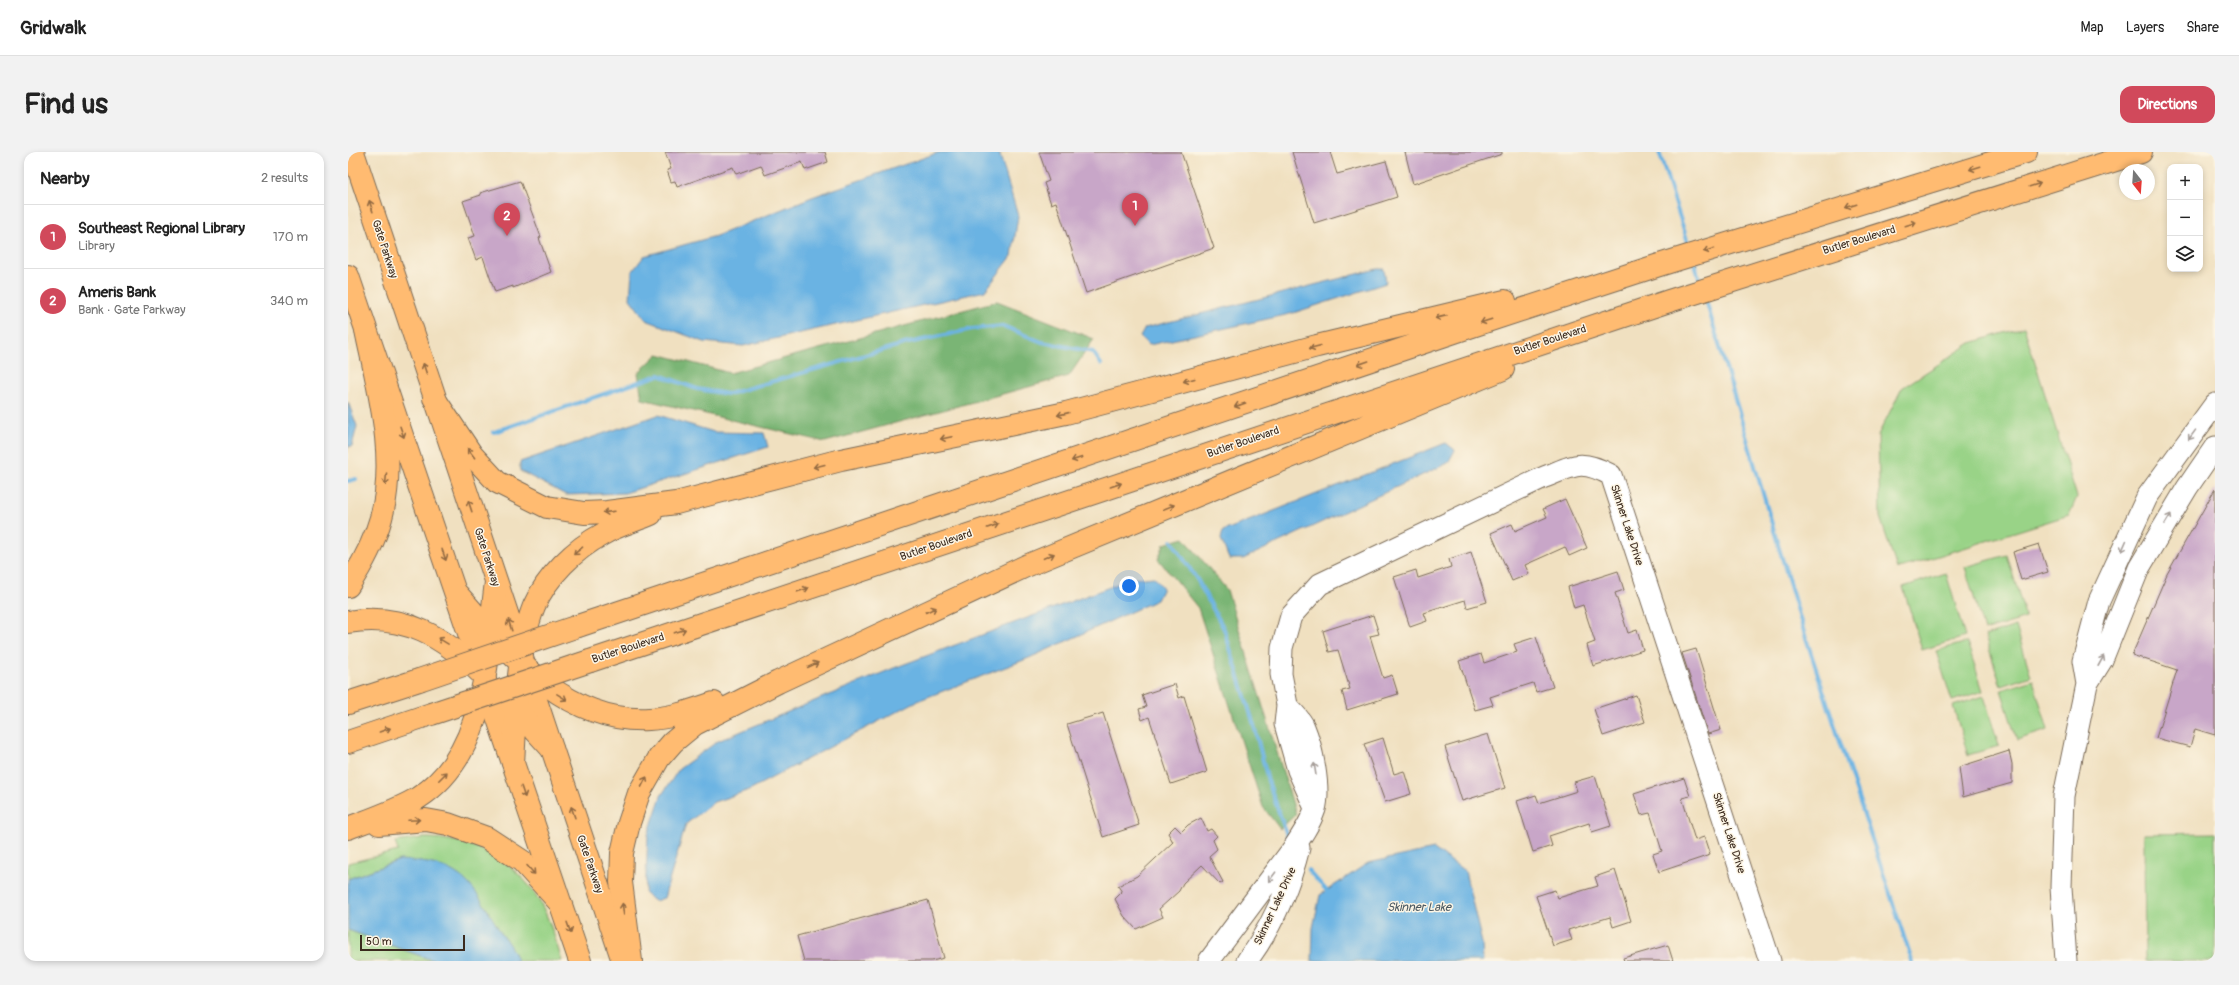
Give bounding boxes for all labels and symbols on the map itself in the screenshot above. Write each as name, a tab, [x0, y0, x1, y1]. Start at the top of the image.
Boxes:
north arrow	[2119, 164, 2155, 200]
one-way arrow	[1969, 165, 1982, 172]
one-way arrow	[2028, 181, 2041, 188]
pin: 1	[1122, 193, 1148, 226]
one-way arrow	[367, 199, 374, 212]
pin: 2	[494, 203, 520, 236]
one-way arrow	[1844, 203, 1857, 210]
street label: Gate Parkway	[369, 218, 401, 280]
one-way arrow	[1904, 220, 1917, 227]
street label: Butler Boulevard	[1821, 223, 1897, 257]
one-way arrow	[1702, 247, 1715, 254]
one-way arrow	[1435, 313, 1448, 321]
one-way arrow	[1480, 318, 1493, 325]
street label: Butler Boulevard	[1512, 322, 1588, 358]
one-way arrow	[1308, 344, 1321, 351]
one-way arrow	[1357, 359, 1369, 367]
one-way arrow	[421, 362, 428, 375]
one-way arrow	[1183, 377, 1196, 385]
one-way arrow	[1234, 401, 1246, 409]
one-way arrow	[1057, 410, 1070, 418]
street label: Butler Boulevard	[1205, 424, 1281, 460]
one-way arrow	[399, 426, 406, 439]
one-way arrow	[2187, 429, 2196, 440]
one-way arrow	[940, 434, 953, 442]
one-way arrow	[466, 447, 475, 458]
one-way arrow	[1070, 456, 1083, 463]
one-way arrow	[813, 463, 826, 470]
one-way arrow	[383, 472, 390, 485]
one-way arrow	[1110, 481, 1123, 488]
street label: Skinner Lake Drive	[1608, 483, 1646, 568]
one-way arrow	[466, 499, 473, 512]
one-way arrow	[1163, 503, 1175, 510]
one-way arrow	[603, 508, 616, 515]
one-way arrow	[2164, 514, 2172, 525]
one-way arrow	[986, 522, 999, 529]
street label: Gate Parkway	[471, 526, 503, 588]
street label: Butler Boulevard	[898, 527, 974, 563]
one-way arrow	[2120, 539, 2128, 551]
one-way arrow	[573, 546, 584, 555]
one-way arrow	[441, 549, 448, 562]
one-way arrow	[1043, 552, 1055, 560]
your location	[1119, 576, 1139, 596]
one-way arrow	[797, 585, 809, 593]
one-way arrow	[924, 606, 936, 613]
one-way arrow	[506, 619, 513, 632]
one-way arrow	[673, 627, 686, 634]
street label: Butler Boulevard	[590, 630, 666, 666]
one-way arrow	[437, 637, 449, 645]
one-way arrow	[2097, 655, 2105, 667]
one-way arrow	[807, 661, 819, 668]
one-way arrow	[556, 693, 568, 701]
one-way arrow	[379, 725, 391, 733]
one-way arrow	[1311, 763, 1319, 776]
one-way arrow	[438, 771, 448, 781]
one-way arrow	[641, 777, 648, 789]
one-way arrow	[520, 785, 527, 798]
street label: Skinner Lake Drive	[1710, 791, 1748, 876]
one-way arrow	[568, 806, 576, 818]
one-way arrow	[408, 817, 421, 824]
street label: Gate Parkway	[574, 833, 606, 895]
one-way arrow	[526, 865, 535, 875]
street label: Skinner Lake Drive	[1251, 865, 1299, 947]
one-way arrow	[1268, 872, 1276, 883]
water label: Skinner Lake	[1387, 900, 1452, 915]
one-way arrow	[619, 902, 627, 915]
one-way arrow	[566, 922, 573, 935]
scale bar	[360, 933, 465, 952]

